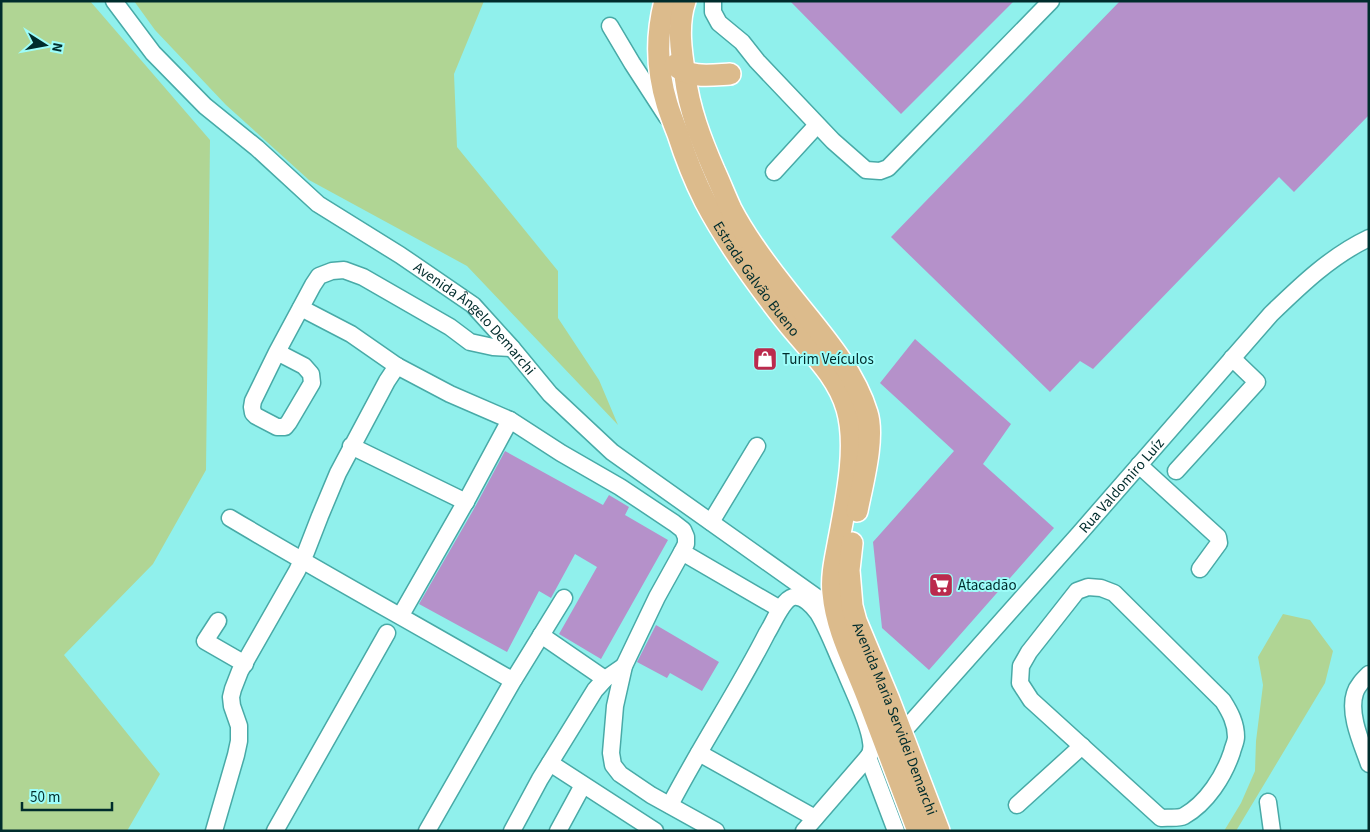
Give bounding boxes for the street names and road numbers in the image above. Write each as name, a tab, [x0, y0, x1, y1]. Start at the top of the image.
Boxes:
street label: Estrada Galvão Bueno	[708, 217, 805, 341]
street label: Avenida Ângelo Demarchi	[409, 257, 540, 379]
street label: Rua Valdomiro Luíz	[1074, 433, 1169, 538]
street label: Avenida Maria Servidei Demarchi	[847, 619, 943, 818]

